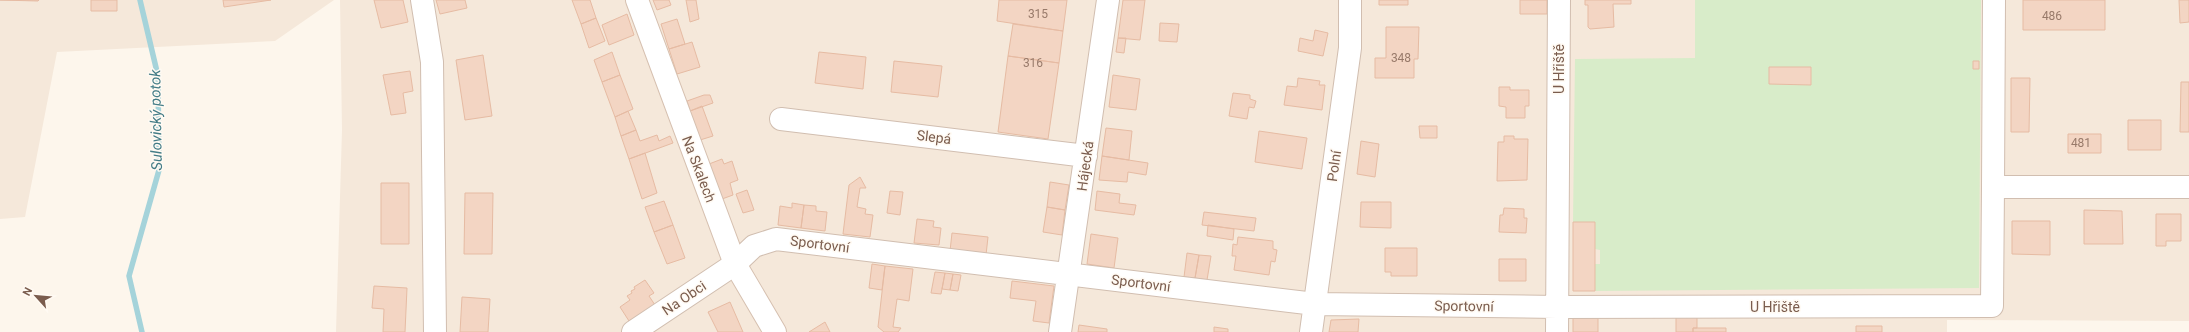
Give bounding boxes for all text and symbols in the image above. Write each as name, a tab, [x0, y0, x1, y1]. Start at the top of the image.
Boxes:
house number: 315	[1028, 7, 1048, 21]
house number: 486	[2042, 9, 2062, 23]
street label: U Hřiště	[1551, 44, 1567, 94]
house number: 348	[1391, 51, 1411, 65]
house number: 316	[1023, 56, 1043, 70]
water label: Sulovický potok	[146, 69, 166, 171]
street label: Slepá	[916, 127, 952, 147]
street label: Na Skalech	[679, 133, 719, 205]
house number: 481	[2071, 136, 2091, 150]
street label: Hájecká	[1074, 140, 1096, 192]
street label: Polní	[1324, 149, 1344, 183]
street label: Sportovní	[789, 232, 851, 256]
street label: Sportovní	[1110, 271, 1172, 295]
north arrow	[16, 276, 56, 316]
street label: Na Obci	[659, 278, 709, 318]
text: N	[20, 285, 35, 298]
street label: Sportovní	[1434, 297, 1494, 315]
street label: U Hřiště	[1750, 299, 1800, 315]

